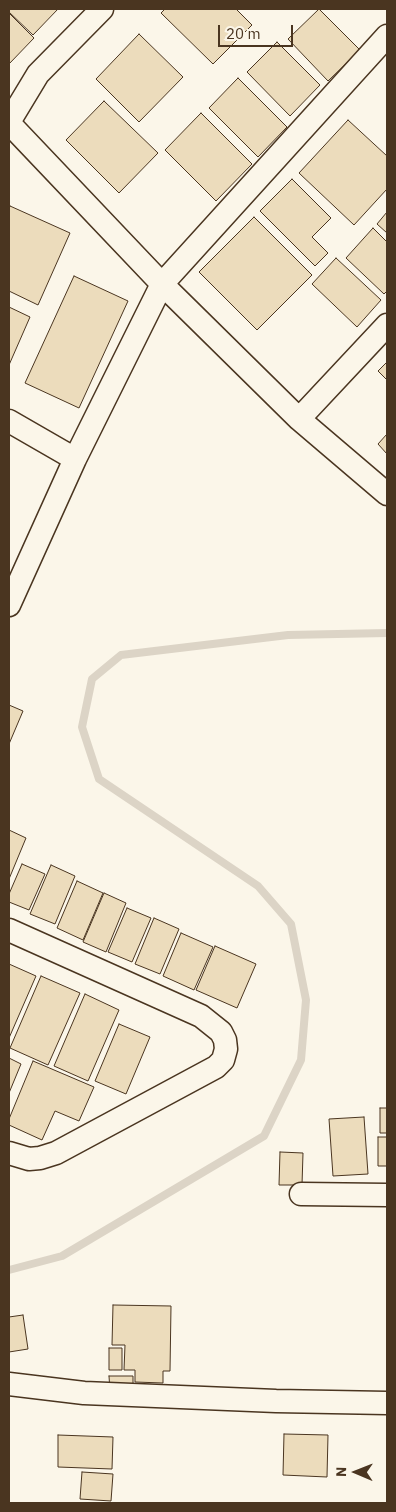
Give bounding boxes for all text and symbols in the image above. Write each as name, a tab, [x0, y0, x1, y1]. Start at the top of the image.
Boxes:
scale bar	[221, 15, 296, 47]
text: 20 m	[226, 24, 261, 43]
north arrow	[331, 1447, 381, 1497]
text: N	[332, 1467, 350, 1477]

